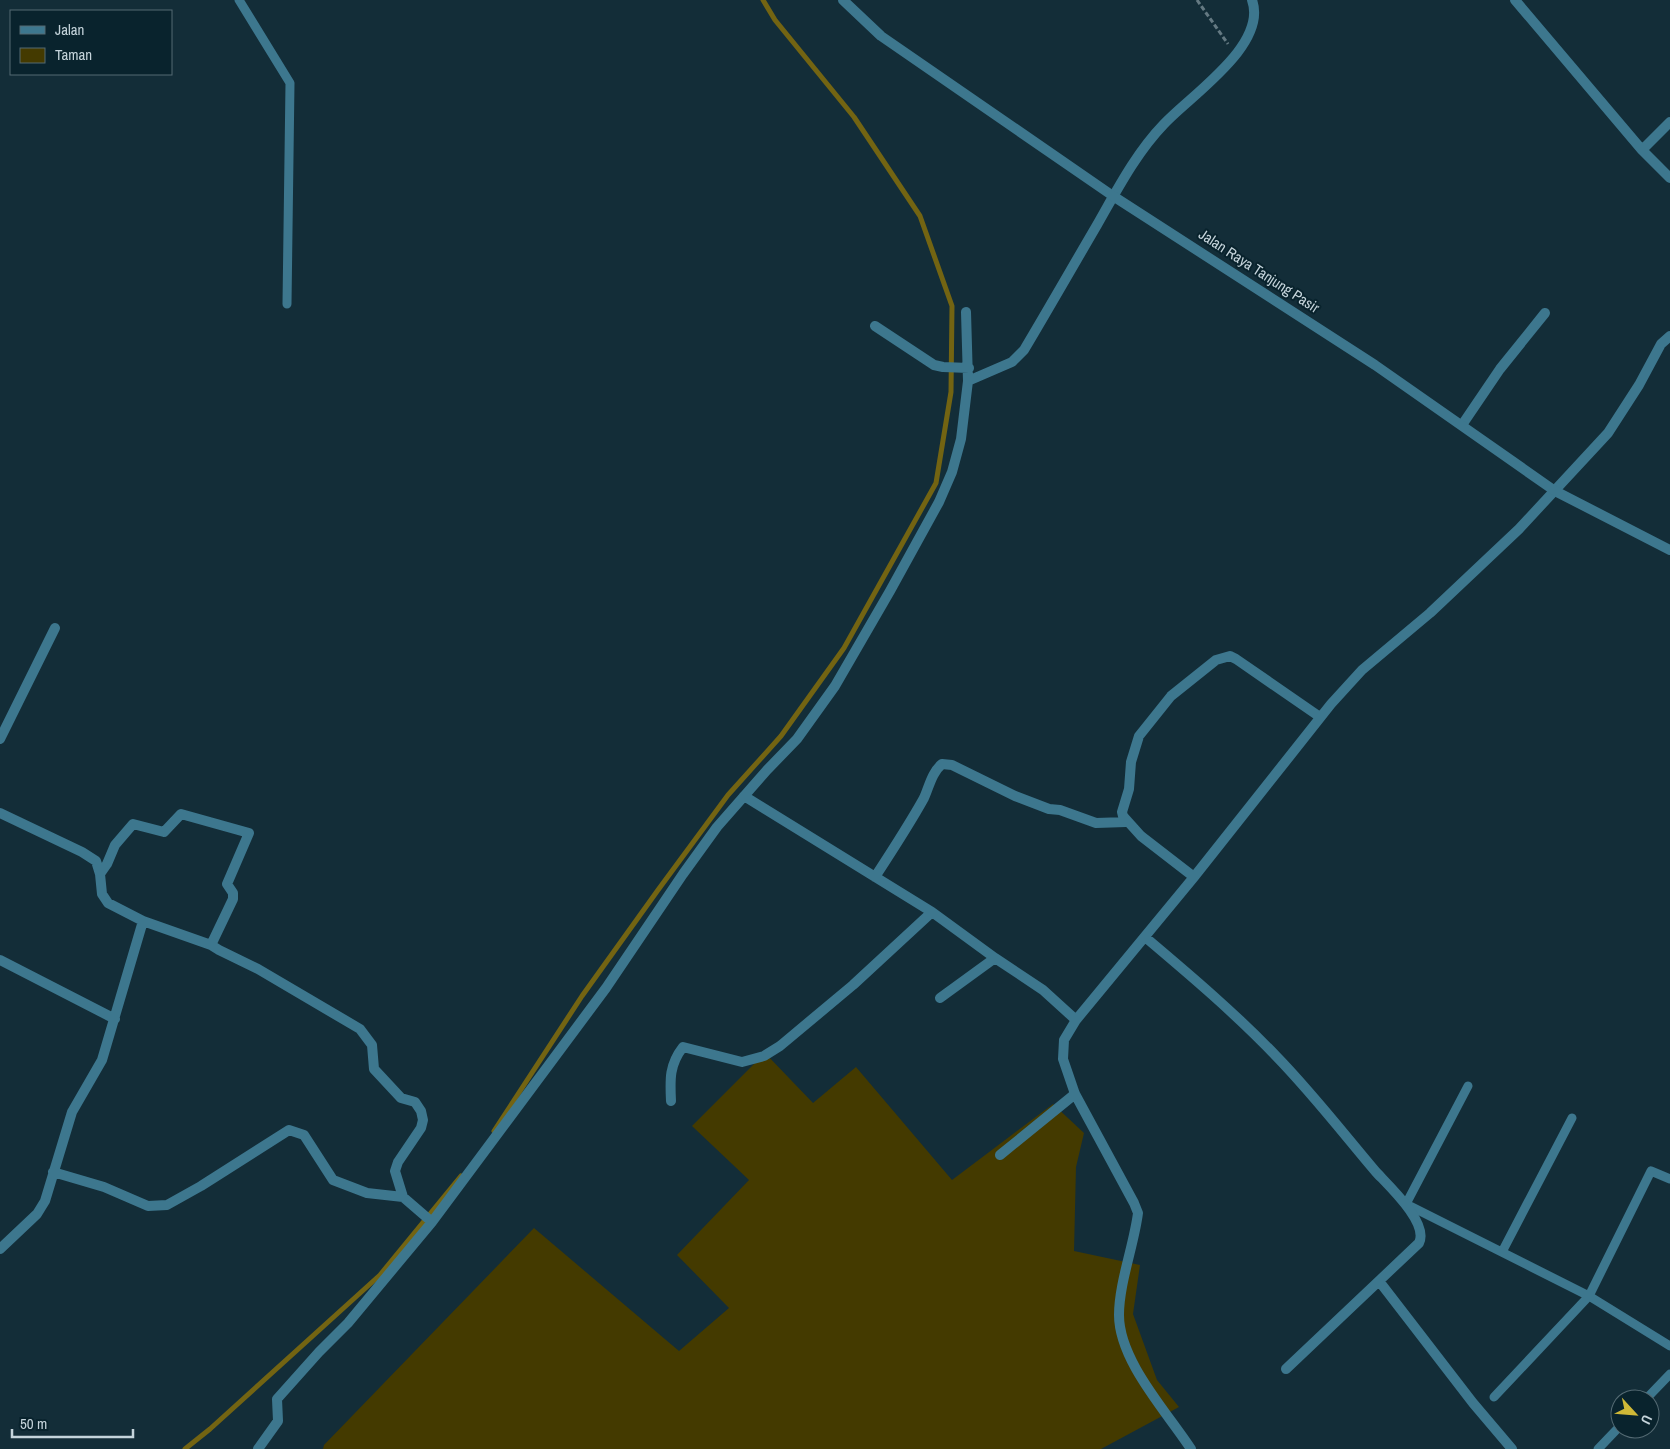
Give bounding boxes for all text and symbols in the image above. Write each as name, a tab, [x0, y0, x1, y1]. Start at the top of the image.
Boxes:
legend	[10, 10, 172, 75]
text: Jalan	[55, 19, 84, 40]
text: Taman	[55, 44, 92, 65]
street label: Jalan Raya Tanjung Pasir	[1195, 224, 1324, 318]
north arrow	[1610, 1389, 1660, 1439]
scale bar	[12, 1406, 134, 1438]
text: U	[1637, 1412, 1657, 1427]
text: 50 m	[20, 1413, 47, 1434]

